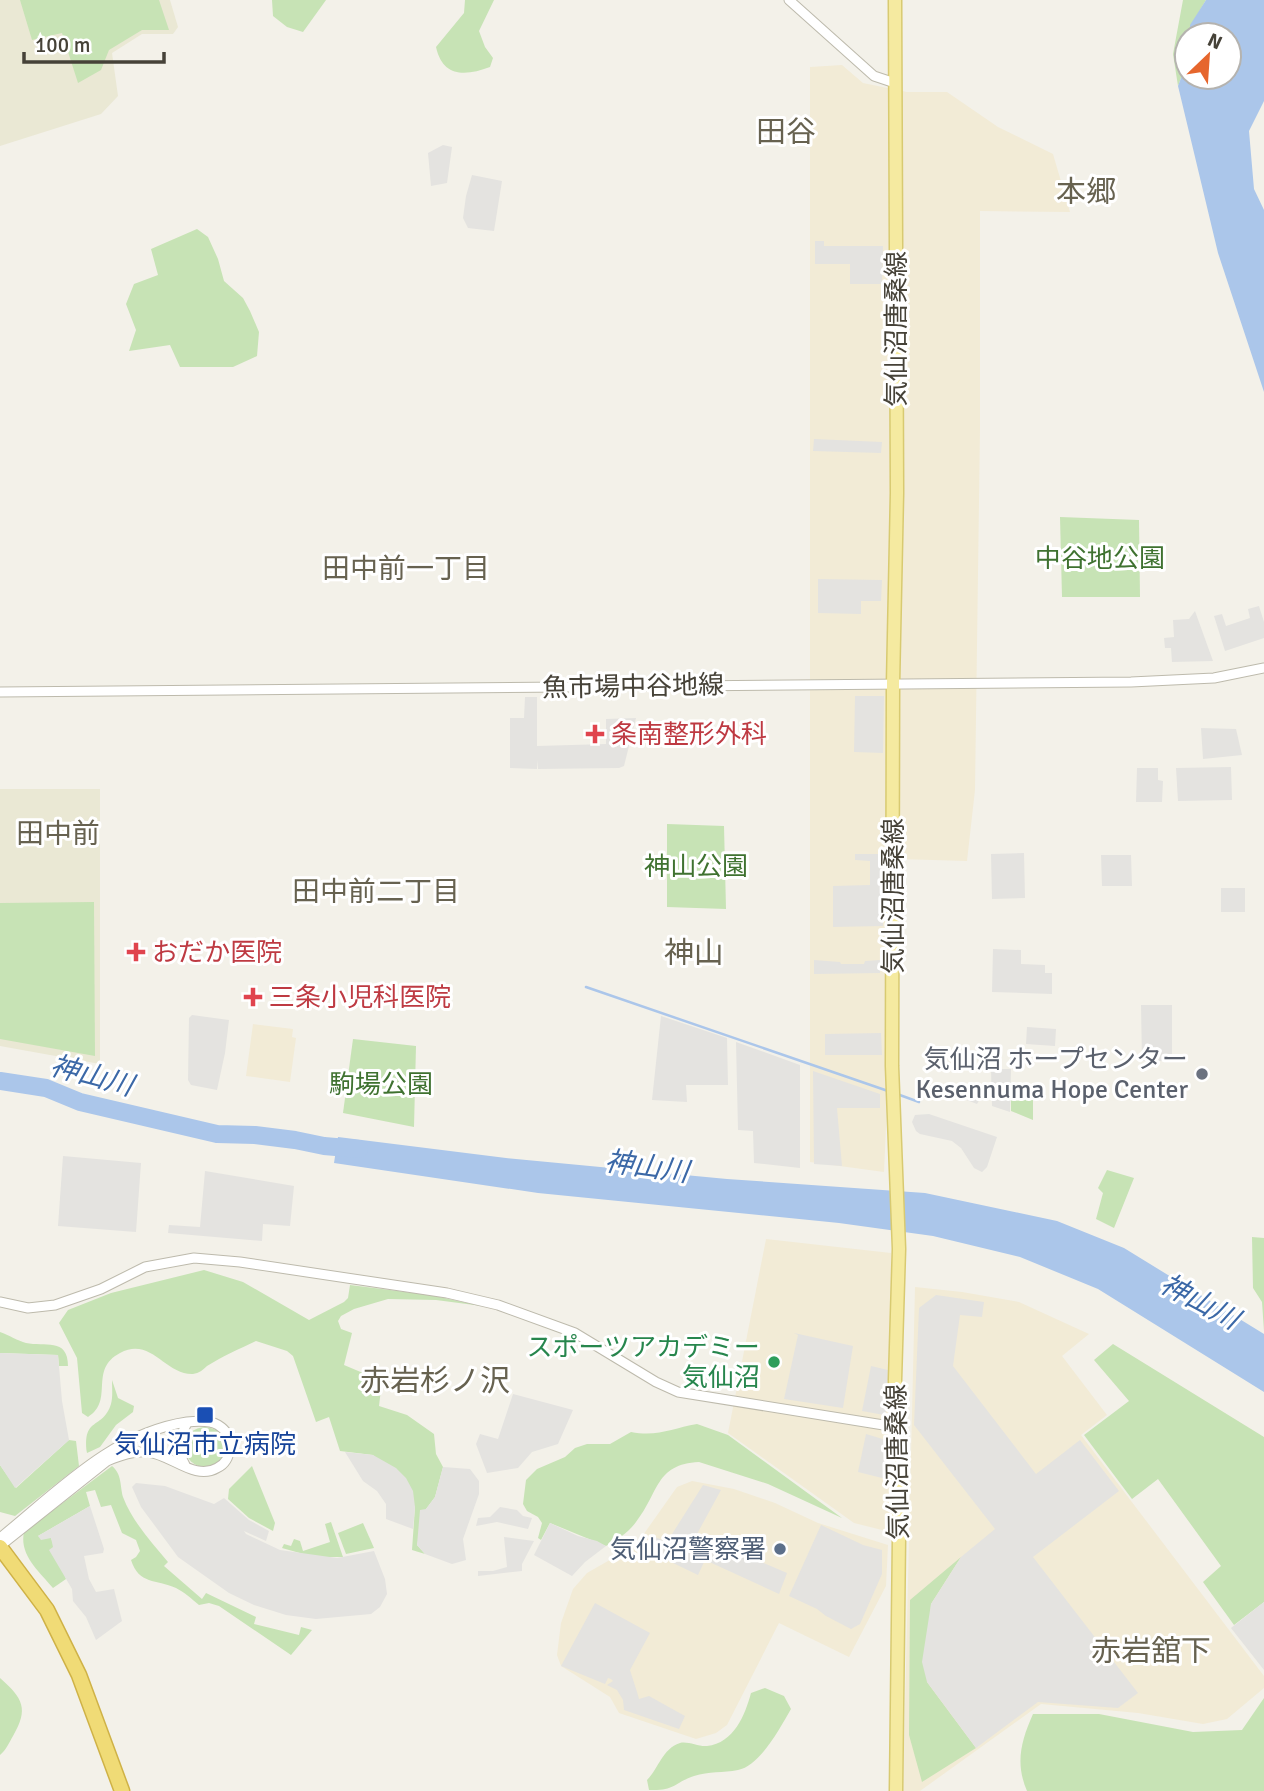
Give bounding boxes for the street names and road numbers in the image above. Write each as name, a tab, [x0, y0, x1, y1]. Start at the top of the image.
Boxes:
street label: 気仙沼唐桑線	[881, 251, 913, 407]
street label: 魚市場中谷地線	[542, 669, 724, 705]
street label: 気仙沼唐桑線	[878, 818, 910, 974]
street label: 気仙沼唐桑線	[881, 1384, 915, 1540]

